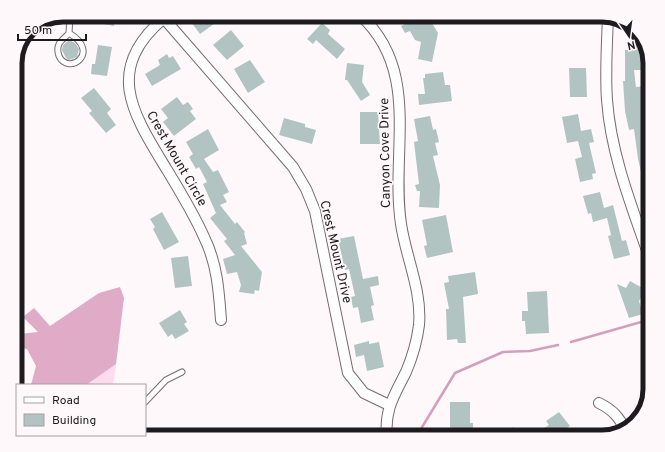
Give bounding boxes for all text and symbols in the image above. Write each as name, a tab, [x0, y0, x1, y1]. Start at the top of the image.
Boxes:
scale bar	[18, 16, 86, 42]
north arrow	[609, 16, 649, 56]
text: 50 m	[24, 23, 52, 39]
text: N	[626, 37, 636, 52]
street label: Canyon Cove Drive	[377, 98, 395, 208]
street label: Crest Mount Circle	[142, 108, 210, 210]
street label: Crest Mount Drive	[315, 199, 355, 305]
legend	[16, 384, 146, 436]
text: Road	[52, 393, 80, 409]
text: Building	[52, 413, 96, 429]

